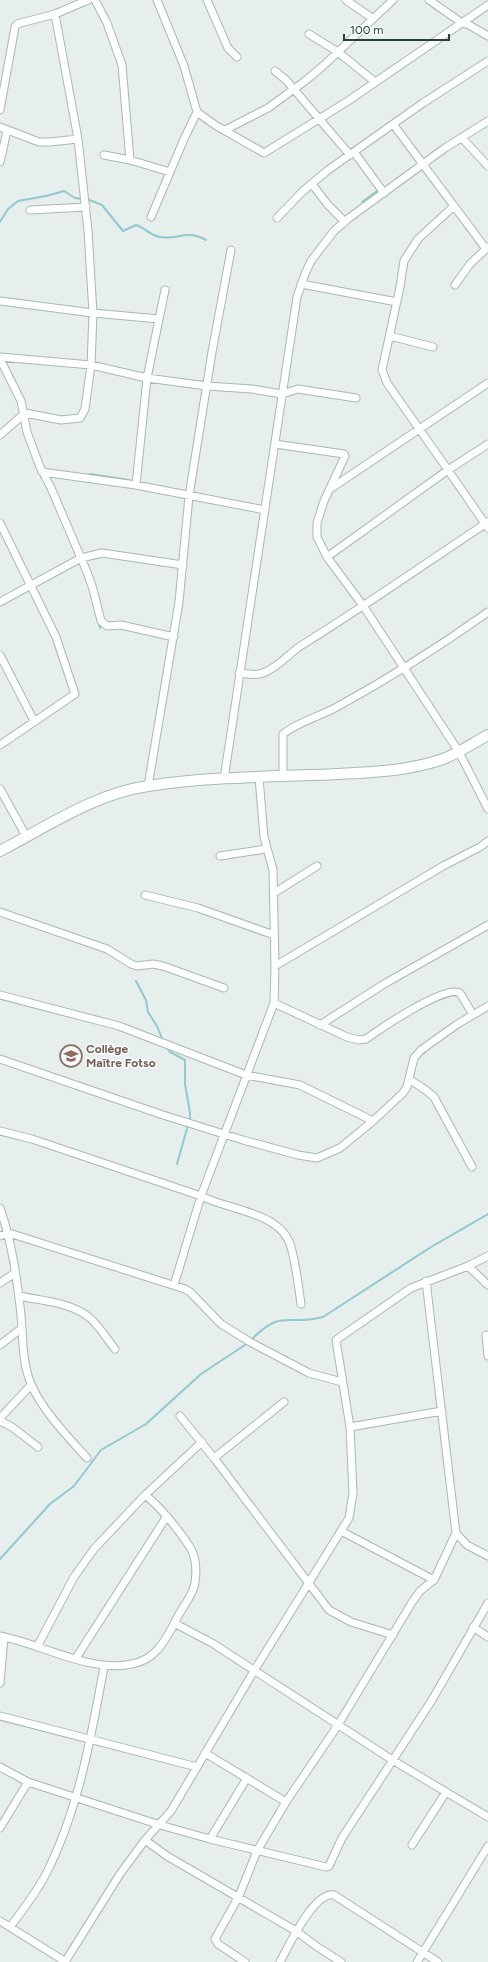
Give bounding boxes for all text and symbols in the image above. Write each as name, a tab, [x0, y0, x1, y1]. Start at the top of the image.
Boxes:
scale bar	[344, 16, 449, 42]
text: 100 m	[350, 23, 384, 37]
place label: Collège Maître Fotso	[86, 1042, 156, 1070]
school or university icon: Collège Maître Fotso	[58, 1043, 84, 1069]

